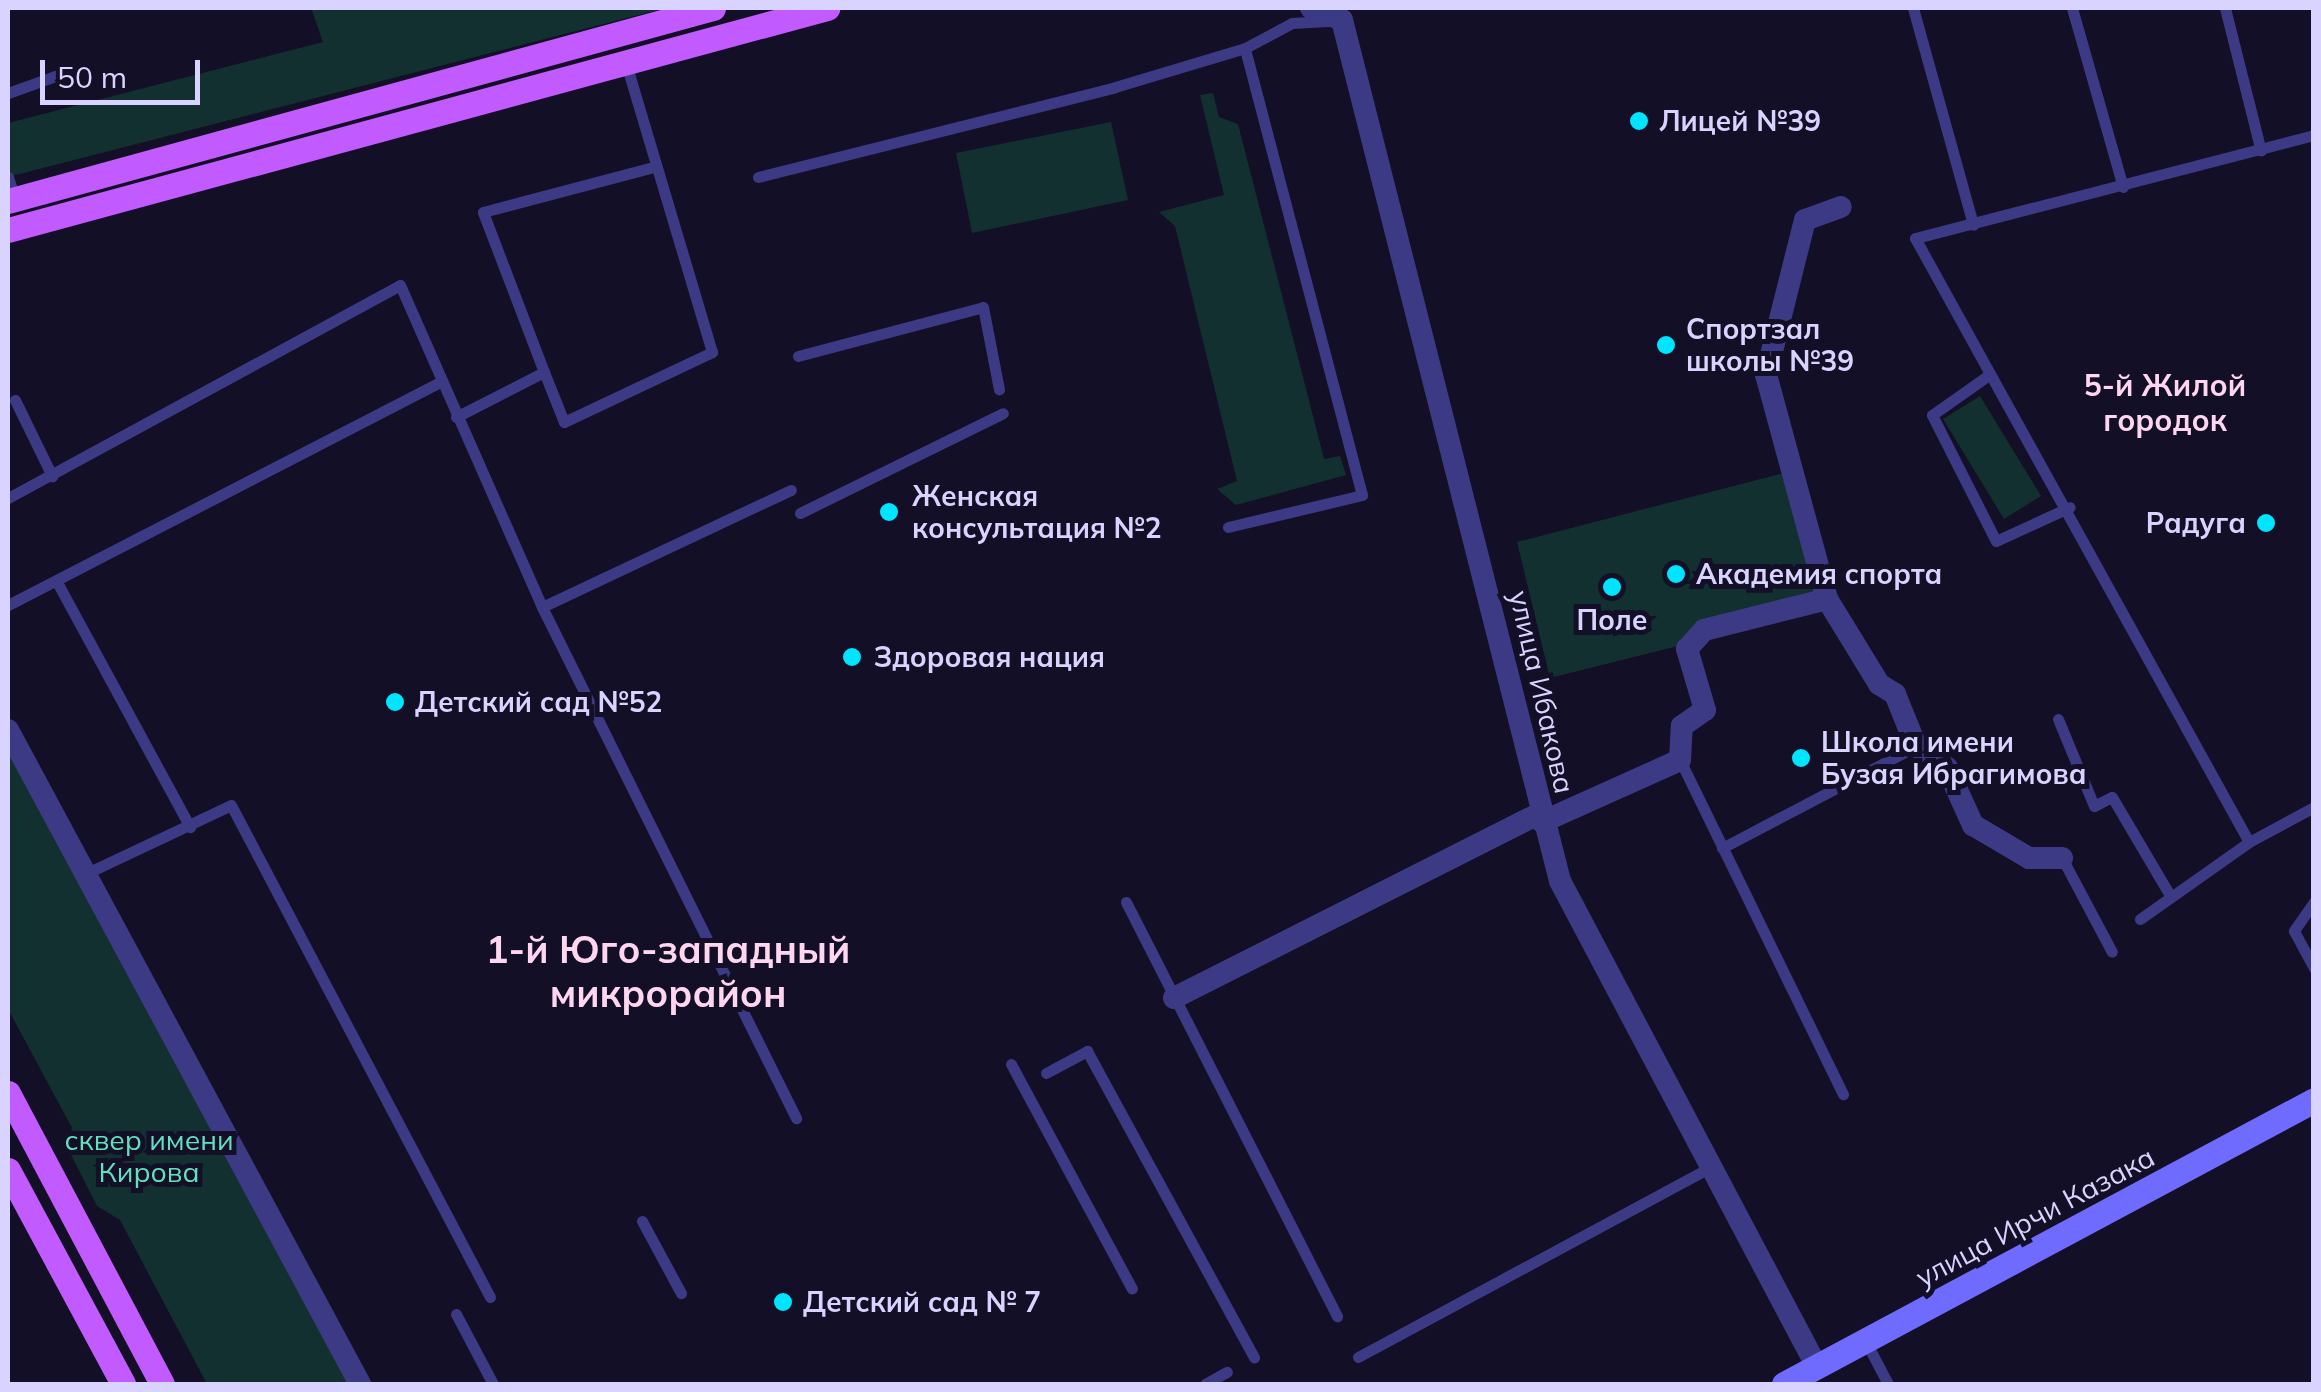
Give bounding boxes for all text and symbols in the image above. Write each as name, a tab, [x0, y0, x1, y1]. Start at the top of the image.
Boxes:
scale bar	[45, 40, 205, 102]
text: 50 m	[57, 58, 127, 96]
place label: Лицей №39	[1659, 104, 1821, 138]
marker: Лицей №39	[1628, 110, 1650, 132]
place label: Спортзал школы №39	[1686, 312, 1854, 378]
marker: Спортзал школы №39	[1655, 334, 1677, 356]
district label: 5-й Жилой городок	[2084, 367, 2246, 438]
place label: Женская консультация №2	[912, 479, 1162, 545]
marker: Женская консультация №2	[876, 499, 902, 525]
place label: Радуга	[2146, 506, 2246, 540]
marker: Радуга	[2255, 512, 2277, 534]
place label: Академия спорта	[1696, 557, 1942, 591]
marker: Академия спорта	[1665, 563, 1687, 585]
marker: Поле	[1601, 576, 1623, 598]
street label: улица Ибакова	[1502, 587, 1582, 797]
place label: Поле	[1576, 603, 1648, 637]
place label: Здоровая нация	[874, 640, 1105, 674]
marker: Здоровая нация	[839, 644, 865, 670]
place label: Детский сад №52	[415, 685, 662, 719]
marker: Детский сад №52	[384, 691, 406, 713]
place label: Школа имени Бузая Ибрагимова	[1821, 725, 2086, 791]
marker: Школа имени Бузая Ибрагимова	[1790, 747, 1812, 769]
district label: 1-й Юго-западный микрорайон	[486, 927, 850, 1016]
park label: сквер имени Кирова	[64, 1123, 234, 1189]
street label: улица Ирчи Казака	[1910, 1140, 2160, 1294]
place label: Детский сад № 7	[803, 1285, 1041, 1319]
marker: Детский сад № 7	[772, 1291, 794, 1313]

